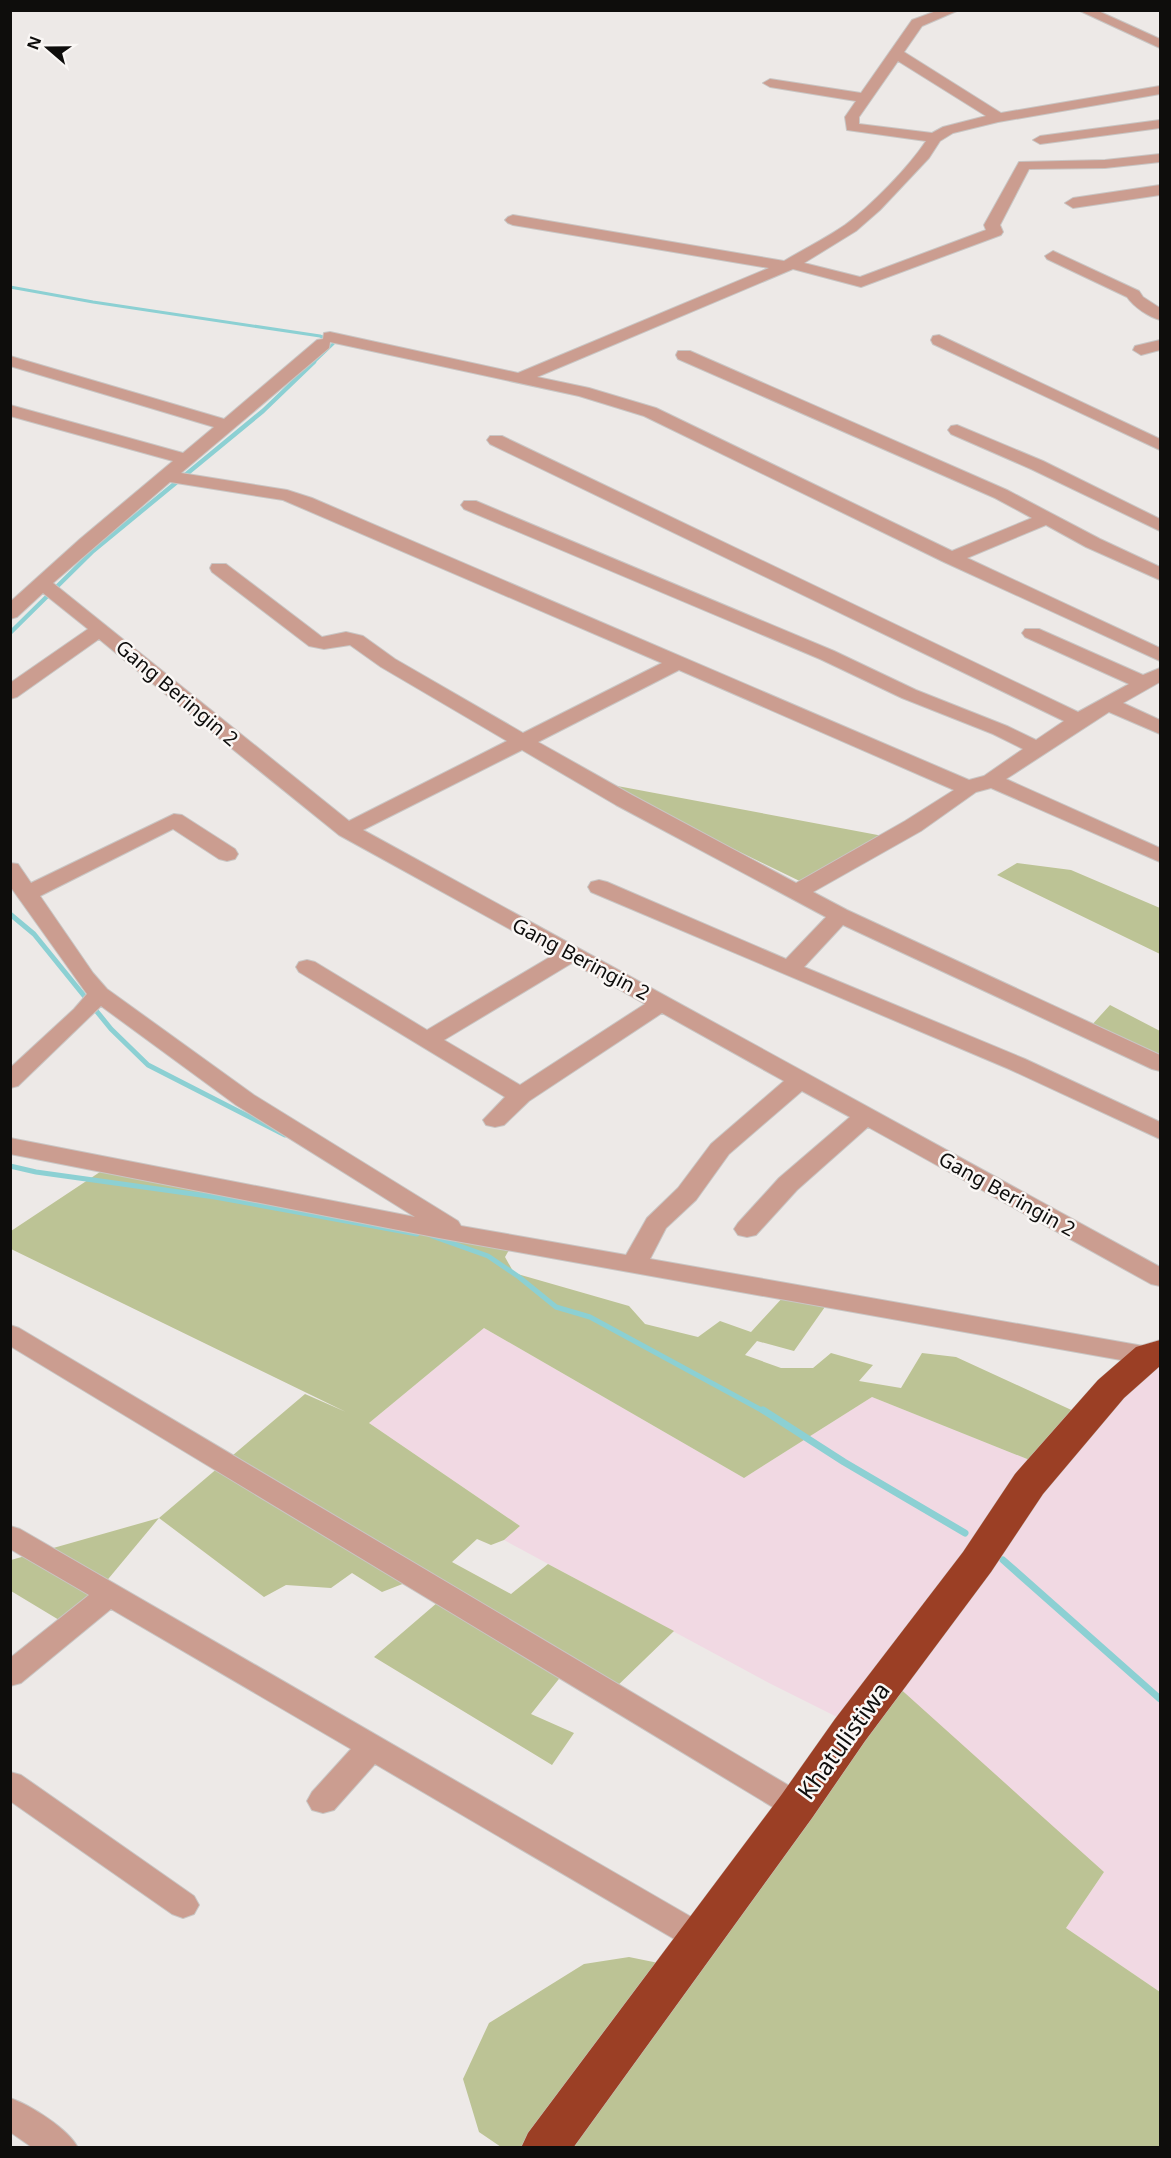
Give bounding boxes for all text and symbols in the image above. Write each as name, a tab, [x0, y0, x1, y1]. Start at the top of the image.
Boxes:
north arrow	[18, 18, 78, 78]
text: N	[21, 33, 46, 53]
street label: Gang Beringin 2	[110, 633, 244, 752]
street label: Gang Beringin 2	[508, 911, 655, 1006]
street label: Gang Beringin 2	[934, 1145, 1080, 1242]
street label: Khatulistiwa	[789, 1675, 897, 1806]

